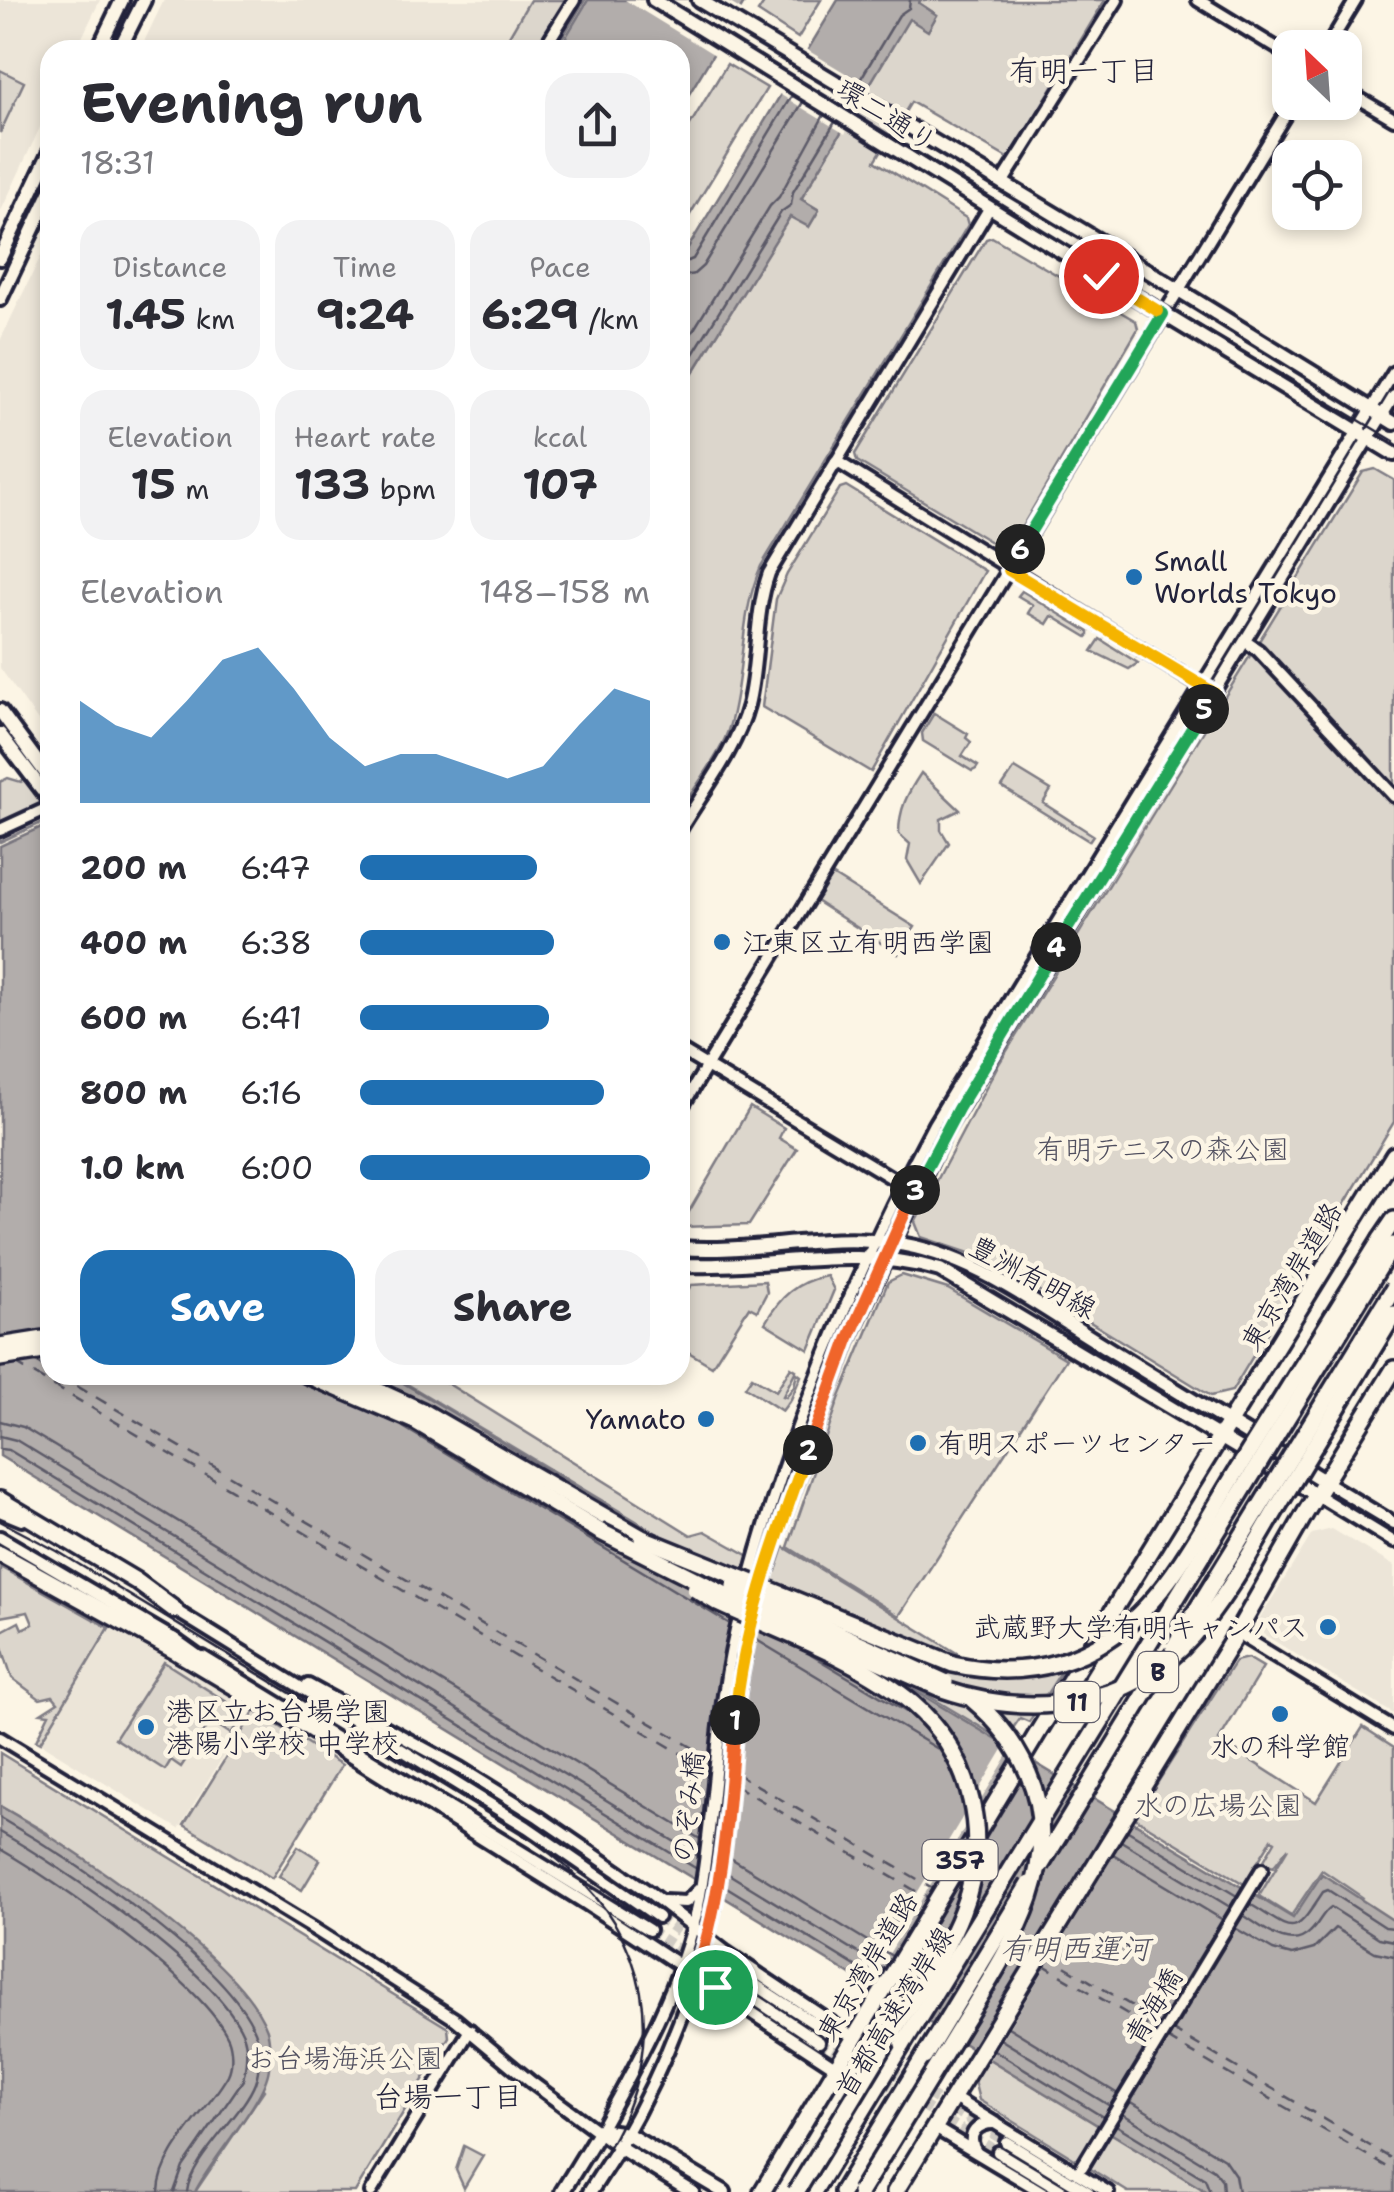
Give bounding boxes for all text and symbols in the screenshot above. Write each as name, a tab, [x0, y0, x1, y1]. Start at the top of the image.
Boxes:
north arrow	[1272, 30, 1362, 120]
map controls	[1272, 30, 1362, 230]
district label: 有明一丁目	[1009, 50, 1159, 91]
text: Evening run	[80, 66, 423, 140]
street label: 環二通り	[829, 69, 945, 161]
button: share	[545, 73, 650, 178]
button: locate	[1272, 140, 1362, 230]
text: 18:31	[80, 141, 155, 184]
pin	[1059, 234, 1144, 319]
text: Distance	[113, 248, 227, 286]
text: Time	[333, 248, 397, 286]
text: Pace	[529, 248, 591, 286]
icon: check	[1074, 249, 1129, 304]
text: 1.45	[105, 286, 186, 342]
text: 9:24	[316, 286, 414, 342]
text: 6:29	[481, 286, 579, 342]
text: km	[186, 300, 235, 338]
text: /km	[579, 300, 639, 338]
text: Elevation	[107, 418, 233, 456]
text: Heart rate	[294, 418, 436, 456]
text: kcal	[533, 418, 587, 456]
text: 15	[131, 456, 176, 512]
text: 133	[294, 456, 370, 512]
text: 107	[522, 456, 598, 512]
text: m	[176, 470, 209, 508]
text: bpm	[370, 470, 436, 508]
pin: 6	[995, 524, 1045, 574]
text: 6	[1010, 530, 1030, 568]
place label: Small Worlds Tokyo	[1154, 542, 1337, 612]
marker: Small Worlds Tokyo	[1123, 566, 1145, 588]
text: Elevation	[80, 570, 223, 613]
text: 148–158 m	[479, 570, 650, 613]
pin: 5	[1179, 684, 1229, 734]
text: 5	[1195, 690, 1213, 728]
text: 200 m	[80, 846, 187, 889]
text: 6:47	[240, 846, 311, 889]
text: 400 m	[80, 921, 187, 964]
text: 6:38	[240, 921, 312, 964]
pin: 4	[1031, 922, 1081, 972]
place label: 江東区立有明西学園	[742, 923, 994, 961]
text: 4	[1046, 928, 1066, 966]
marker: 江東区立有明西学園	[711, 931, 733, 953]
text: 600 m	[80, 996, 187, 1039]
text: 6:41	[240, 996, 302, 1039]
text: 800 m	[80, 1071, 187, 1114]
text: 6:16	[240, 1071, 303, 1114]
park label: 有明テニスの森公園	[1037, 1130, 1289, 1168]
text: 1.0 km	[80, 1146, 185, 1189]
text: 6:00	[240, 1146, 314, 1189]
pin: 3	[890, 1165, 940, 1215]
text: 3	[905, 1171, 925, 1209]
street label: 東京湾岸道路	[1231, 1194, 1351, 1358]
street label: 豊洲有明線	[963, 1226, 1103, 1328]
button: Save	[80, 1250, 355, 1365]
button: Share	[375, 1250, 650, 1365]
place label: Yamato	[585, 1400, 686, 1438]
marker: Yamato	[695, 1408, 717, 1430]
place label: 有明スポーツセンター	[938, 1424, 1216, 1462]
pin: 2	[783, 1425, 833, 1475]
text: 2	[798, 1431, 818, 1469]
marker: 有明スポーツセンター	[907, 1432, 929, 1454]
place label: 武蔵野大学有明キャンパス	[973, 1608, 1308, 1646]
marker: 武蔵野大学有明キャンパス	[1317, 1616, 1339, 1638]
road number: B	[1138, 1652, 1178, 1692]
road number: 11	[1054, 1682, 1100, 1722]
place label: 港区立お台場学園 港陽小学校 中学校	[166, 1692, 400, 1762]
pin: 1	[710, 1695, 760, 1745]
text: 1	[729, 1701, 741, 1739]
marker: 水の科学館	[1269, 1703, 1291, 1725]
marker: 港区立お台場学園 港陽小学校 中学校	[135, 1716, 157, 1738]
place label: 水の科学館	[1210, 1727, 1350, 1765]
street label: のぞみ橋	[663, 1749, 713, 1865]
park label: 水の広場公園	[1134, 1786, 1302, 1824]
road number: 357	[922, 1840, 998, 1880]
street label: 東京湾岸道路	[807, 1884, 927, 2048]
street label: 首都高速湾岸線	[826, 1919, 962, 2105]
water label: 有明西運河	[1000, 1928, 1154, 1969]
pin	[673, 1945, 758, 2030]
icon: arrive	[688, 1960, 743, 2015]
street label: 青海橋	[1115, 1960, 1191, 2052]
park label: お台場海浜公園	[247, 2039, 443, 2077]
district label: 台場一丁目	[373, 2076, 523, 2117]

